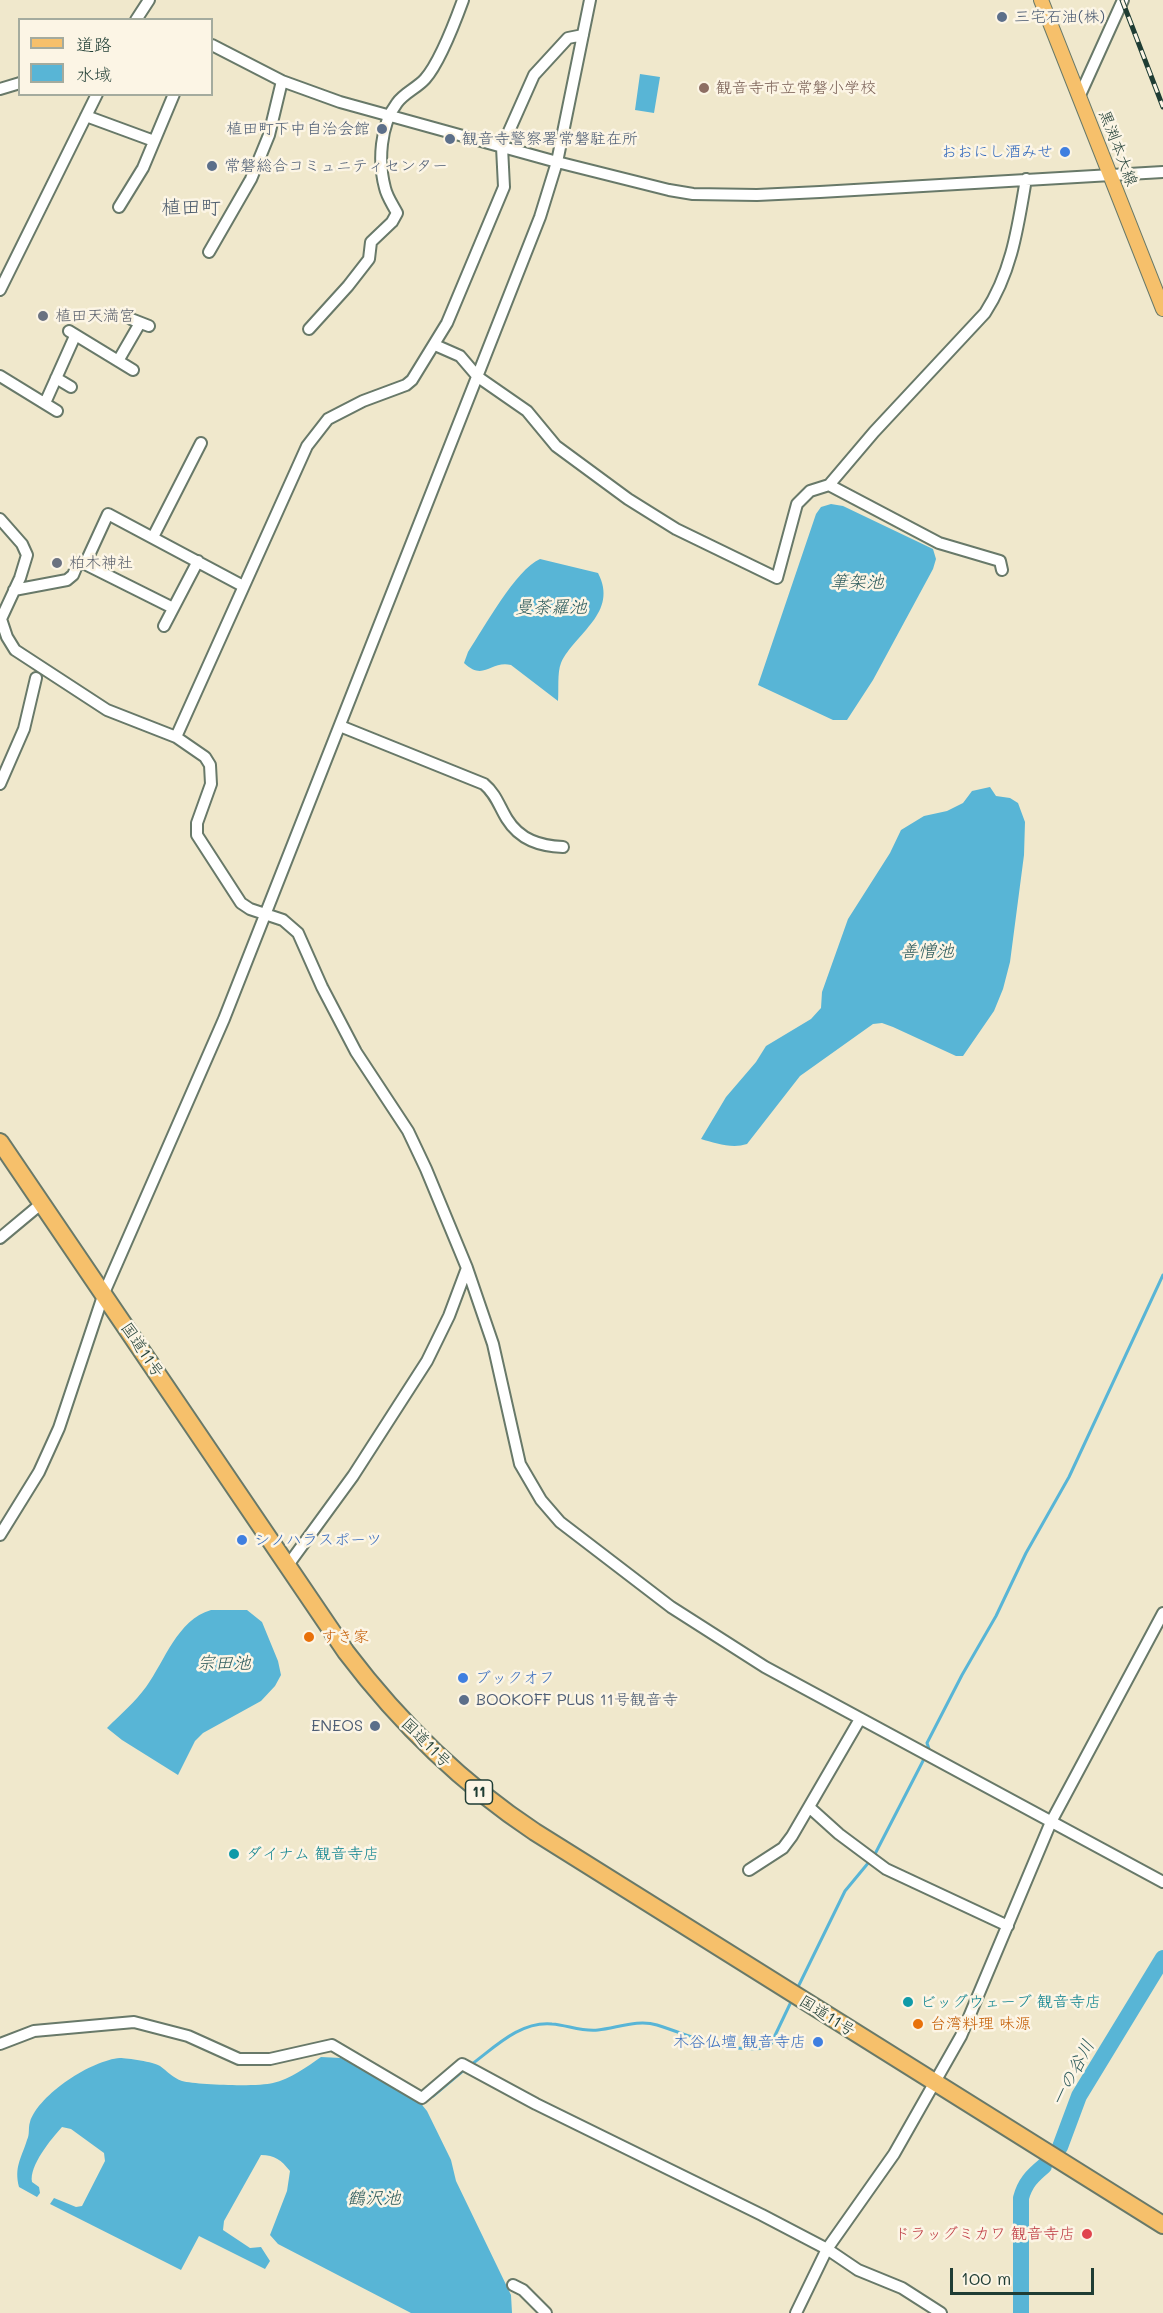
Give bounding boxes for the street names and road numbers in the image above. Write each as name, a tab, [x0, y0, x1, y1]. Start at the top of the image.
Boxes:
street label: 黒渕本大線	[1095, 107, 1141, 189]
street label: 国道11号	[117, 1319, 167, 1381]
street label: 国道11号	[397, 1714, 455, 1772]
road number: 11	[466, 1780, 492, 1804]
street label: 国道11号	[795, 1991, 859, 2041]

